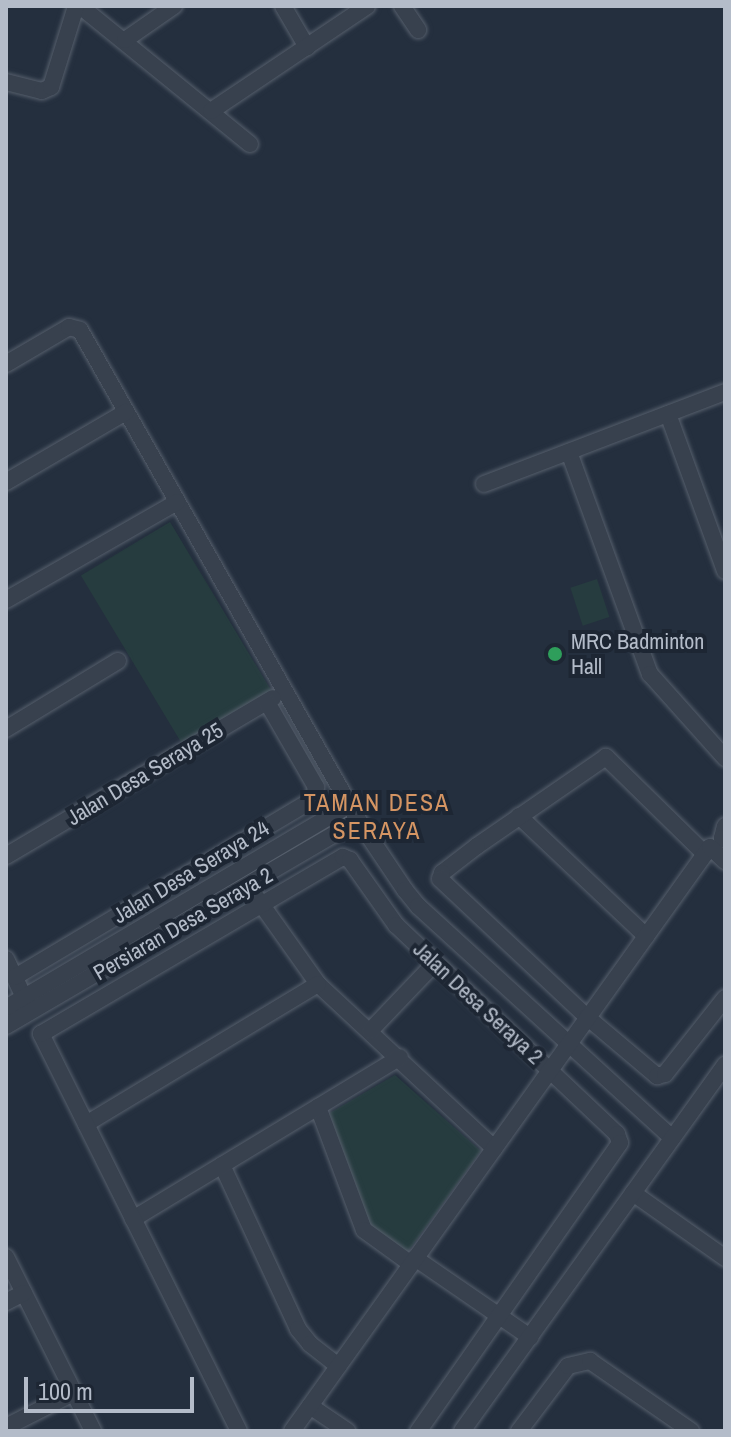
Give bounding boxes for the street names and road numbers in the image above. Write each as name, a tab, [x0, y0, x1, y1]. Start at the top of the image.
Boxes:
street label: Jalan Desa Seraya 25	[62, 717, 228, 831]
street label: Jalan Desa Seraya 24	[108, 815, 274, 929]
street label: Persiaran Desa Seraya 2	[89, 862, 277, 986]
street label: Jalan Desa Seraya 2	[408, 936, 548, 1070]

